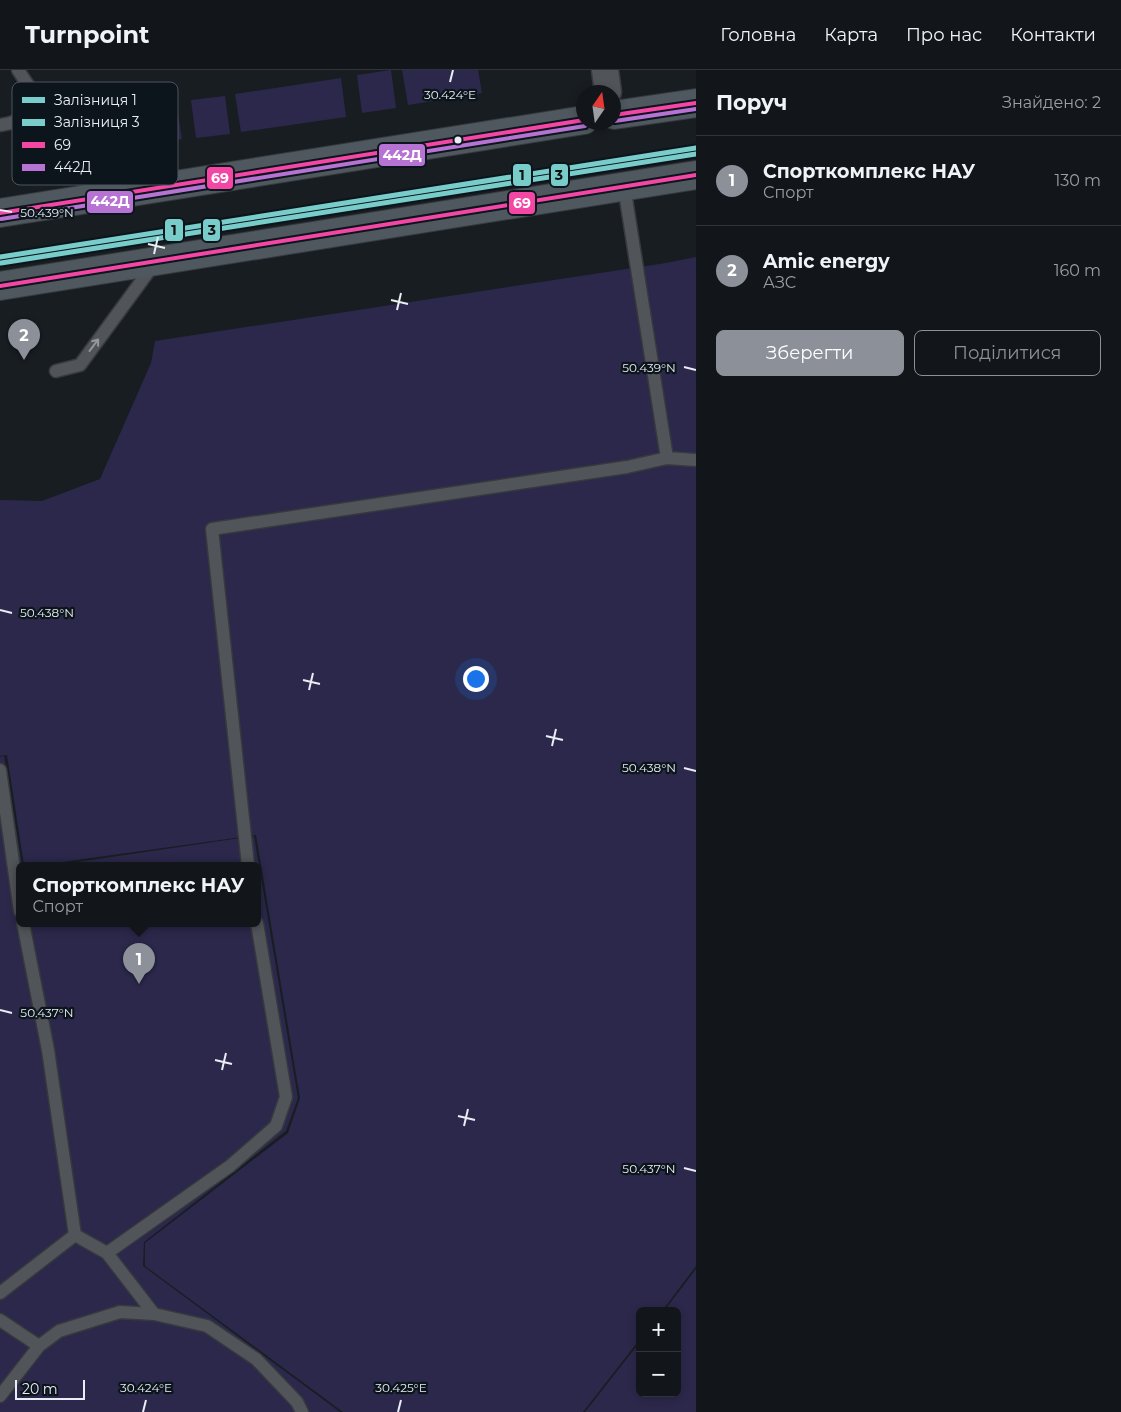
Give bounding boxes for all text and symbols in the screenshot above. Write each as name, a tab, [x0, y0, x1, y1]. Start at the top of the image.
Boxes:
text: Turnpoint	[25, 20, 149, 49]
text: Головна	[720, 24, 796, 46]
text: Карта	[824, 24, 878, 46]
text: Про нас	[906, 24, 982, 46]
text: Контакти	[1010, 24, 1096, 46]
legend	[12, 82, 178, 185]
north arrow	[576, 85, 621, 130]
text: 30.424°E	[424, 87, 476, 102]
text: Поруч	[716, 90, 787, 115]
text: Залізниця 1	[54, 91, 137, 109]
text: Знайдено: 2	[1002, 93, 1101, 112]
text: Залізниця 3	[54, 113, 140, 131]
unlabelled marker	[453, 135, 463, 145]
text: 69	[54, 136, 71, 154]
line badge: 442Д	[378, 143, 426, 167]
text: 442Д	[382, 146, 422, 164]
text: 442Д	[54, 158, 92, 176]
text: Спорткомплекс НАУ	[763, 160, 975, 183]
line badge: 1	[512, 163, 532, 187]
line badge: 3	[550, 163, 569, 187]
line badge: 69	[206, 166, 234, 190]
text: 1	[519, 166, 525, 184]
text: 3	[554, 166, 563, 184]
text: 69	[211, 169, 229, 187]
text: 1	[729, 171, 735, 190]
text: 130 m	[1054, 171, 1101, 190]
text: Спорт	[763, 183, 814, 202]
line badge: 442Д	[86, 190, 134, 214]
line badge: 69	[508, 191, 536, 215]
text: 442Д	[90, 192, 130, 210]
text: 69	[513, 194, 531, 212]
text: 50.439°N	[20, 205, 74, 220]
line badge: 1	[164, 218, 184, 242]
line badge: 3	[202, 218, 221, 242]
text: 1	[171, 221, 177, 239]
text: 3	[207, 221, 216, 239]
text: Amic energy	[763, 250, 890, 273]
text: 2	[727, 261, 737, 280]
text: 160 m	[1054, 261, 1101, 280]
text: АЗС	[763, 273, 796, 292]
pin: 2	[8, 319, 40, 360]
button: Зберегти	[716, 330, 904, 376]
button: Поділитися	[914, 330, 1101, 376]
one-way arrow	[89, 339, 100, 352]
text: 50.439°N	[622, 360, 676, 375]
text: 50.438°N	[20, 605, 74, 620]
your location	[463, 666, 489, 692]
text: 50.438°N	[622, 760, 676, 775]
popup	[16, 862, 261, 927]
text: Спорткомплекс НАУ	[32, 874, 245, 897]
text: Спорт	[32, 897, 83, 916]
pin: 1	[123, 943, 155, 984]
text: 50.437°N	[20, 1005, 74, 1020]
text: 50.437°N	[622, 1161, 676, 1176]
map controls	[636, 1307, 681, 1397]
button: +	[636, 1307, 681, 1352]
button: −	[636, 1352, 681, 1397]
scale bar	[15, 1377, 85, 1400]
text: 20 m	[22, 1380, 58, 1398]
text: 30.424°E	[120, 1380, 172, 1395]
text: 30.425°E	[375, 1380, 427, 1395]

